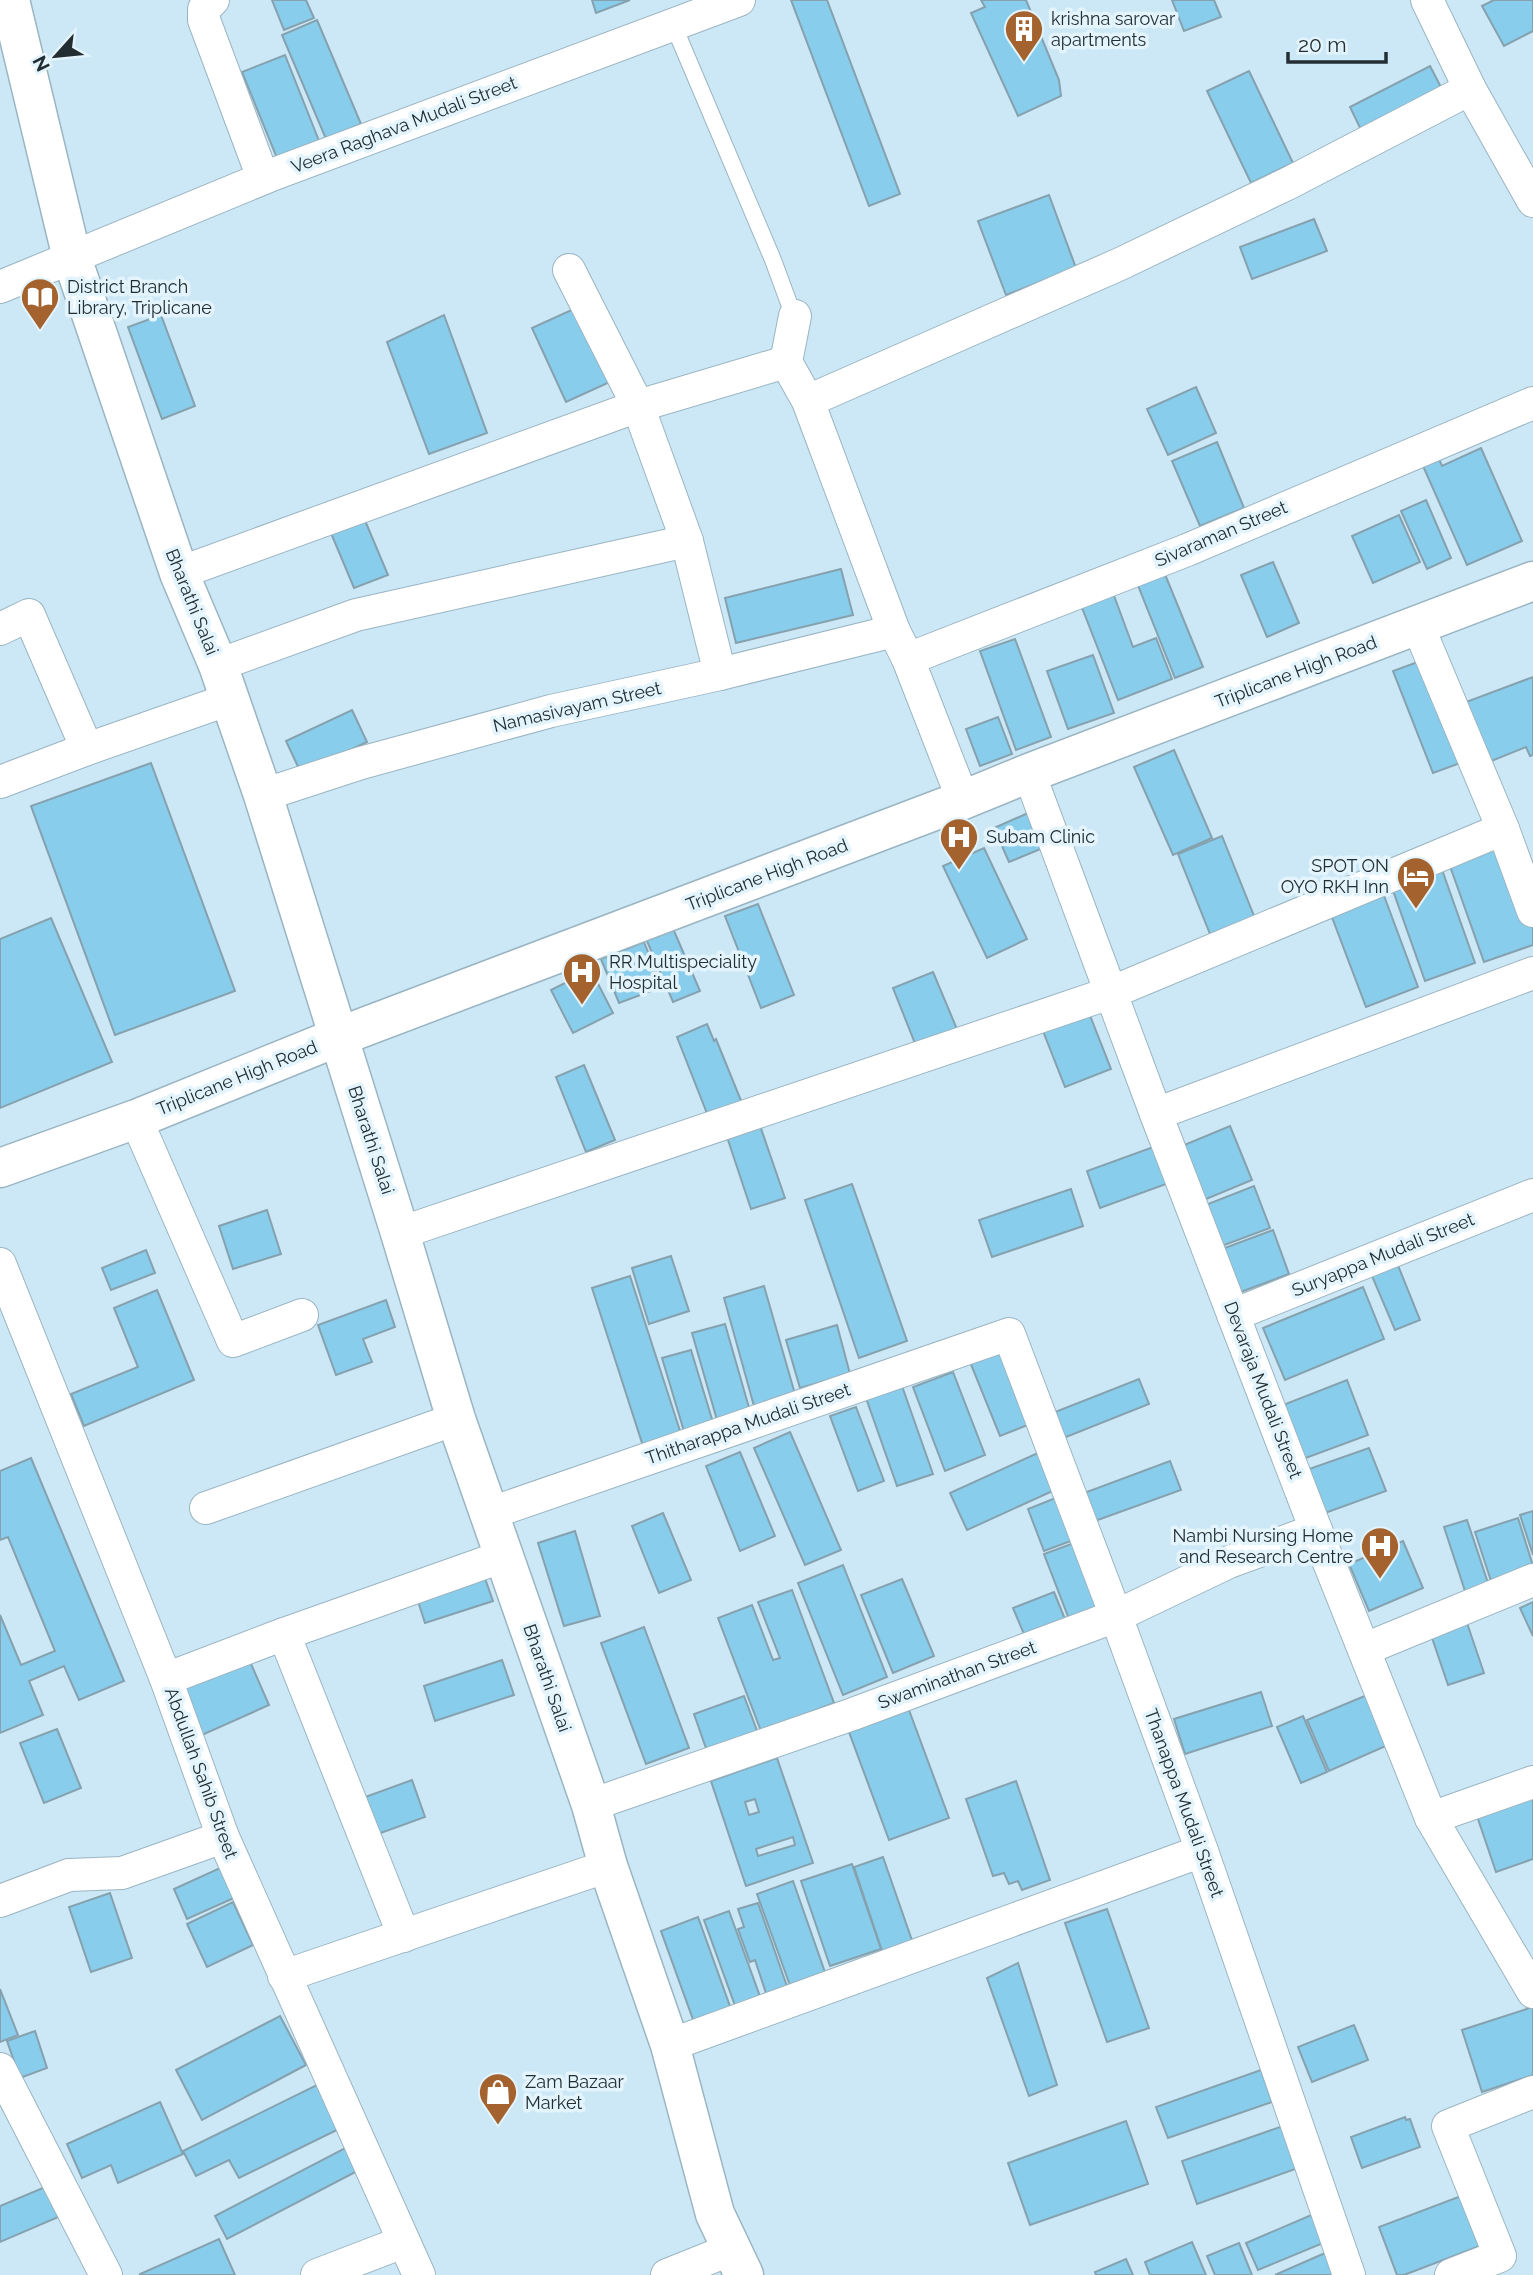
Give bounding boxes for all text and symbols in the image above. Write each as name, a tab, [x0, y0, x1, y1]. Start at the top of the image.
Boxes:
building icon: krishna sarovar apartments	[1003, 8, 1045, 63]
place label: krishna sarovar apartments	[1051, 8, 1176, 50]
north arrow	[21, 21, 91, 91]
scale bar	[1288, 21, 1386, 65]
text: 20 m	[1298, 32, 1346, 57]
text: N	[28, 52, 54, 75]
street label: Veera Raghava Mudali Street	[288, 72, 520, 177]
library icon: District Branch Library, Triplicane	[19, 276, 61, 331]
place label: District Branch Library, Triplicane	[67, 276, 212, 318]
street label: Sivaraman Street	[1152, 496, 1290, 571]
street label: Bharathi Salai	[162, 546, 223, 658]
street label: Triplicane High Road	[1212, 631, 1380, 712]
street label: Namasivayam Street	[491, 677, 663, 736]
hospital icon: Subam Clinic	[938, 816, 980, 871]
place label: Subam Clinic	[986, 826, 1095, 847]
street label: Triplicane High Road	[683, 834, 851, 915]
place label: SPOT ON OYO RKH Inn	[1281, 855, 1389, 897]
hotel icon: SPOT ON OYO RKH Inn	[1395, 855, 1437, 910]
hospital icon: RR Multispeciality Hospital	[561, 951, 603, 1006]
place label: RR Multispeciality Hospital	[609, 951, 757, 993]
street label: Triplicane High Road	[153, 1036, 320, 1119]
street label: Bharathi Salai	[344, 1083, 399, 1197]
street label: Suryappa Mudali Street	[1289, 1208, 1477, 1301]
street label: Devaraja Mudali Street	[1220, 1298, 1307, 1481]
street label: Thitharappa Mudali Street	[643, 1379, 853, 1468]
place label: Nambi Nursing Home and Research Centre	[1173, 1525, 1353, 1567]
hospital icon: Nambi Nursing Home and Research Centre	[1359, 1525, 1401, 1580]
street label: Bharathi Salai	[519, 1621, 576, 1735]
street label: Swaminathan Street	[875, 1636, 1039, 1713]
street label: Abdullah Sahib Street	[161, 1684, 242, 1861]
street label: Thanappa Mudali Street	[1141, 1706, 1228, 1900]
shop icon: Zam Bazaar Market	[477, 2071, 519, 2126]
place label: Zam Bazaar Market	[525, 2071, 625, 2113]

